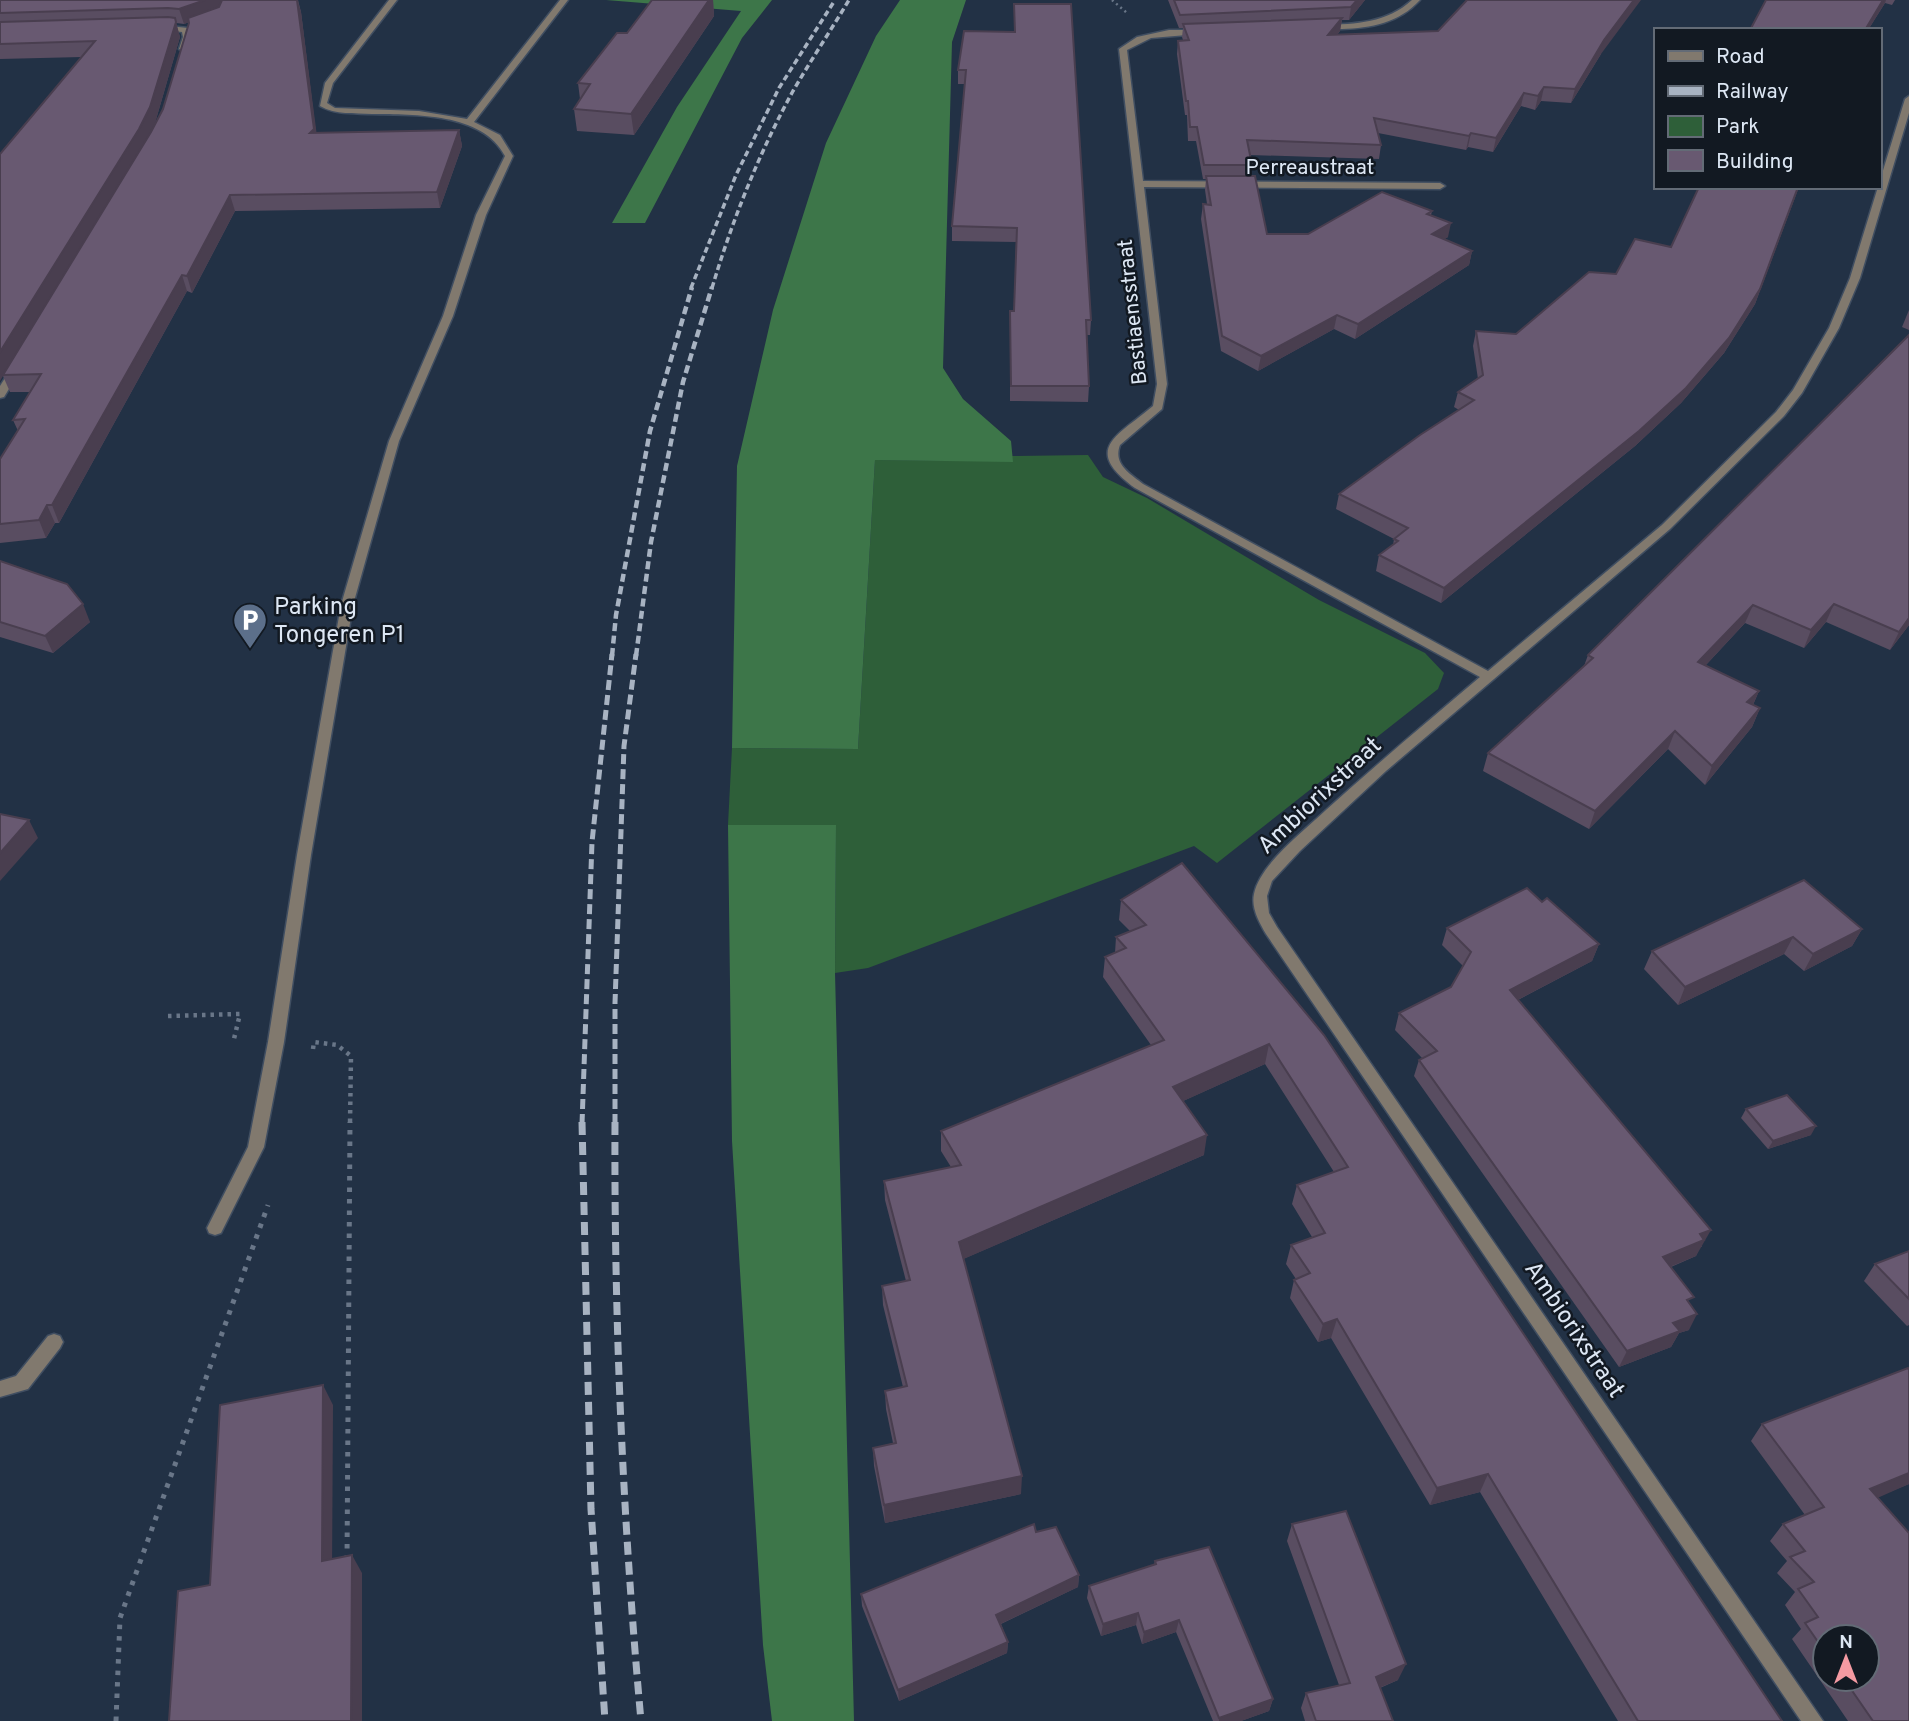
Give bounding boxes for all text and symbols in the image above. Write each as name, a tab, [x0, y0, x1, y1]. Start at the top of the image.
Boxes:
legend	[1654, 28, 1881, 189]
text: Road	[1716, 44, 1765, 71]
text: Railway	[1716, 79, 1789, 106]
text: Park	[1716, 114, 1759, 141]
text: Building	[1716, 149, 1794, 176]
street label: Perreaustraat	[1246, 155, 1374, 182]
street label: Bastiaensstraat	[1112, 238, 1155, 386]
place label: Parking Tongeren P1	[274, 593, 405, 651]
parking icon: Parking Tongeren P1	[231, 601, 269, 650]
street label: Ambiorixstraat	[1252, 731, 1389, 862]
street label: Ambiorixstraat	[1517, 1256, 1630, 1404]
north arrow	[1811, 1623, 1881, 1693]
text: N	[1839, 1631, 1853, 1655]

